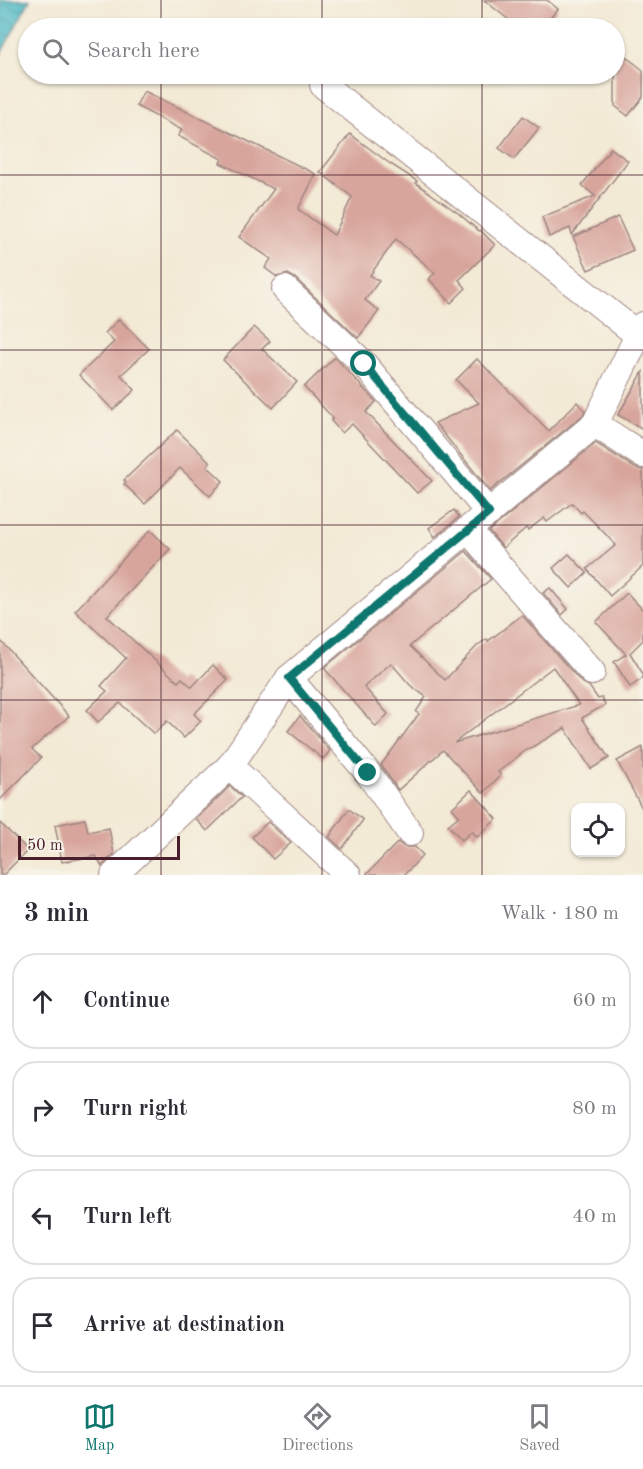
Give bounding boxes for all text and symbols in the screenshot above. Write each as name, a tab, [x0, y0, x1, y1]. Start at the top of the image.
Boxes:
search box	[18, 18, 625, 84]
icon: search	[39, 35, 72, 68]
text: Search here	[87, 40, 200, 62]
route start	[350, 350, 376, 376]
route end	[354, 759, 380, 785]
map controls	[571, 803, 625, 857]
button: locate	[571, 803, 625, 857]
scale bar	[18, 833, 180, 860]
text: 50 m	[27, 838, 63, 854]
text: 3 min	[24, 901, 89, 927]
text: Walk · 180 m	[500, 904, 619, 924]
icon: ahead	[26, 985, 59, 1018]
text: Continue	[83, 990, 170, 1012]
text: 60 m	[572, 991, 617, 1011]
icon: right	[26, 1093, 59, 1126]
text: Turn right	[83, 1098, 187, 1120]
text: 80 m	[572, 1099, 617, 1119]
icon: left	[26, 1201, 59, 1234]
text: Turn left	[83, 1206, 172, 1228]
text: 40 m	[572, 1207, 617, 1227]
icon: arrive	[26, 1309, 59, 1342]
text: Arrive at destination	[83, 1314, 285, 1336]
tab: Map	[83, 1400, 116, 1456]
tab: Directions	[282, 1400, 353, 1456]
tab: Saved	[519, 1400, 560, 1456]

